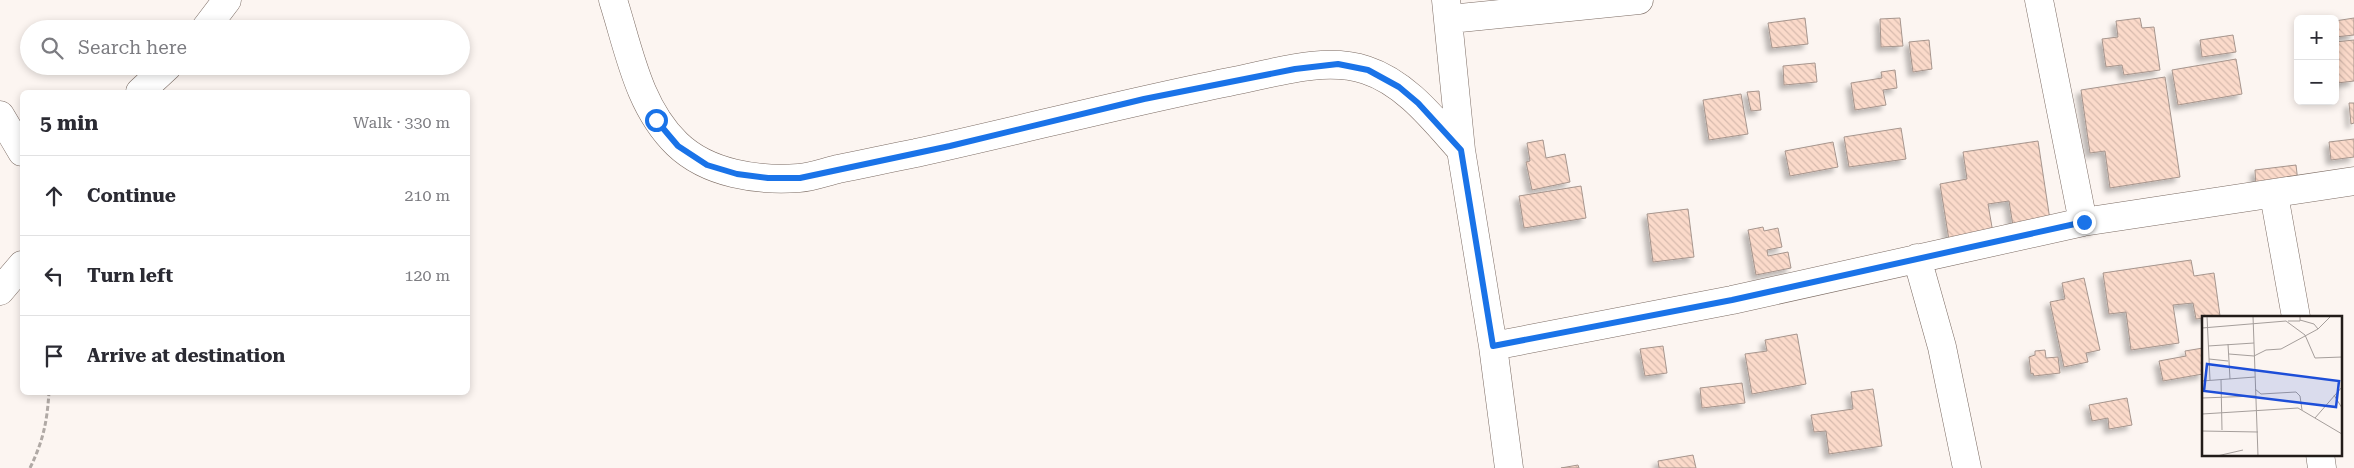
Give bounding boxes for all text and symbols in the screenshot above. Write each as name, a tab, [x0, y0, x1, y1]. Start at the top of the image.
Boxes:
map controls	[2294, 15, 2339, 105]
button: +	[2294, 15, 2339, 60]
search box	[20, 20, 470, 75]
icon: search	[38, 34, 66, 62]
text: Search here	[78, 36, 187, 59]
button: −	[2294, 60, 2339, 105]
route start	[645, 109, 668, 132]
text: 5 min	[40, 111, 98, 135]
text: Walk · 330 m	[353, 113, 450, 132]
icon: ahead	[40, 182, 68, 210]
text: Continue	[87, 184, 176, 207]
text: 210 m	[404, 186, 450, 205]
route end	[2073, 211, 2096, 234]
icon: left	[40, 262, 68, 290]
text: Turn left	[87, 264, 173, 287]
text: 120 m	[404, 266, 450, 285]
inset map	[2202, 316, 2342, 456]
icon: arrive	[40, 342, 68, 370]
text: Arrive at destination	[87, 344, 285, 367]

